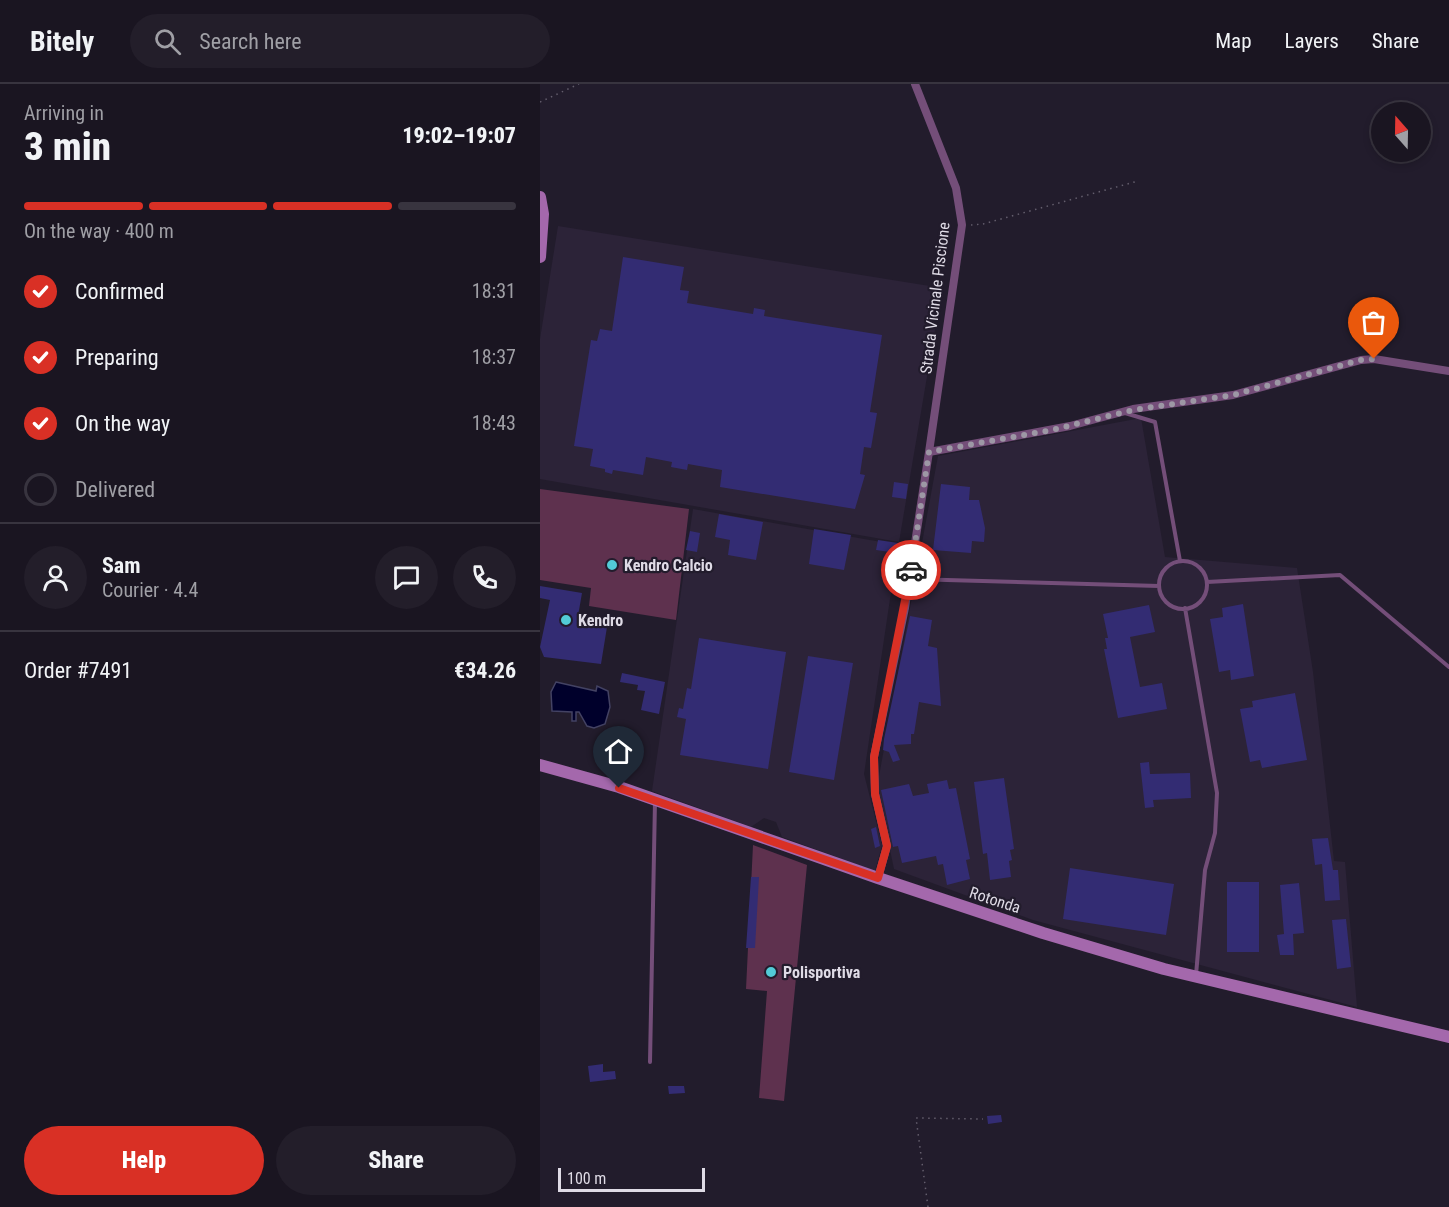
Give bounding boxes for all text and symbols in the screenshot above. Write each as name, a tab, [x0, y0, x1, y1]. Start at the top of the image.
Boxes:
search box	[130, 14, 550, 68]
text: Bitely	[30, 25, 94, 58]
icon: search	[151, 25, 184, 58]
text: Search here	[199, 29, 302, 54]
text: Map	[1215, 29, 1252, 53]
text: Layers	[1285, 29, 1339, 53]
text: Share	[1372, 29, 1419, 53]
text: Arriving in	[24, 101, 104, 125]
north arrow	[1371, 102, 1431, 162]
map controls	[1371, 102, 1431, 162]
text: 19:02–19:07	[402, 123, 516, 148]
text: 3 min	[24, 124, 111, 170]
text: On the way · 400 m	[24, 219, 174, 243]
street label: Strada Vicinale Piscione	[916, 221, 954, 375]
icon: check	[24, 275, 57, 308]
text: Confirmed	[75, 279, 164, 304]
text: 18:31	[472, 279, 516, 303]
pin	[1348, 297, 1399, 359]
icon: bag	[1357, 306, 1390, 339]
icon: check	[24, 341, 57, 374]
text: Preparing	[75, 345, 159, 370]
text: 18:37	[472, 345, 516, 369]
icon: check	[24, 407, 57, 440]
text: On the way	[75, 411, 170, 436]
text: 18:43	[472, 411, 516, 435]
text: Delivered	[75, 477, 155, 502]
courier	[881, 540, 941, 600]
button: person	[24, 546, 87, 609]
button: chat	[375, 546, 438, 609]
button: phone	[453, 546, 516, 609]
text: Sam	[102, 553, 141, 578]
icon: car	[895, 554, 928, 587]
place label: Kendro Calcio	[624, 556, 713, 575]
marker: Kendro Calcio	[605, 558, 619, 572]
text: Courier · 4.4	[102, 578, 198, 602]
place label: Kendro	[578, 611, 623, 630]
marker: Kendro	[559, 613, 573, 627]
text: Order #7491	[24, 658, 132, 683]
text: €34.26	[454, 658, 516, 683]
pin	[593, 726, 644, 788]
icon: home	[602, 735, 635, 768]
street label: Rotonda	[967, 883, 1023, 917]
place label: Polisportiva	[783, 963, 861, 982]
marker: Polisportiva	[764, 965, 778, 979]
button: Help	[24, 1126, 264, 1195]
button: Share	[276, 1126, 516, 1195]
scale bar	[558, 1165, 705, 1192]
text: 100 m	[567, 1169, 606, 1188]

